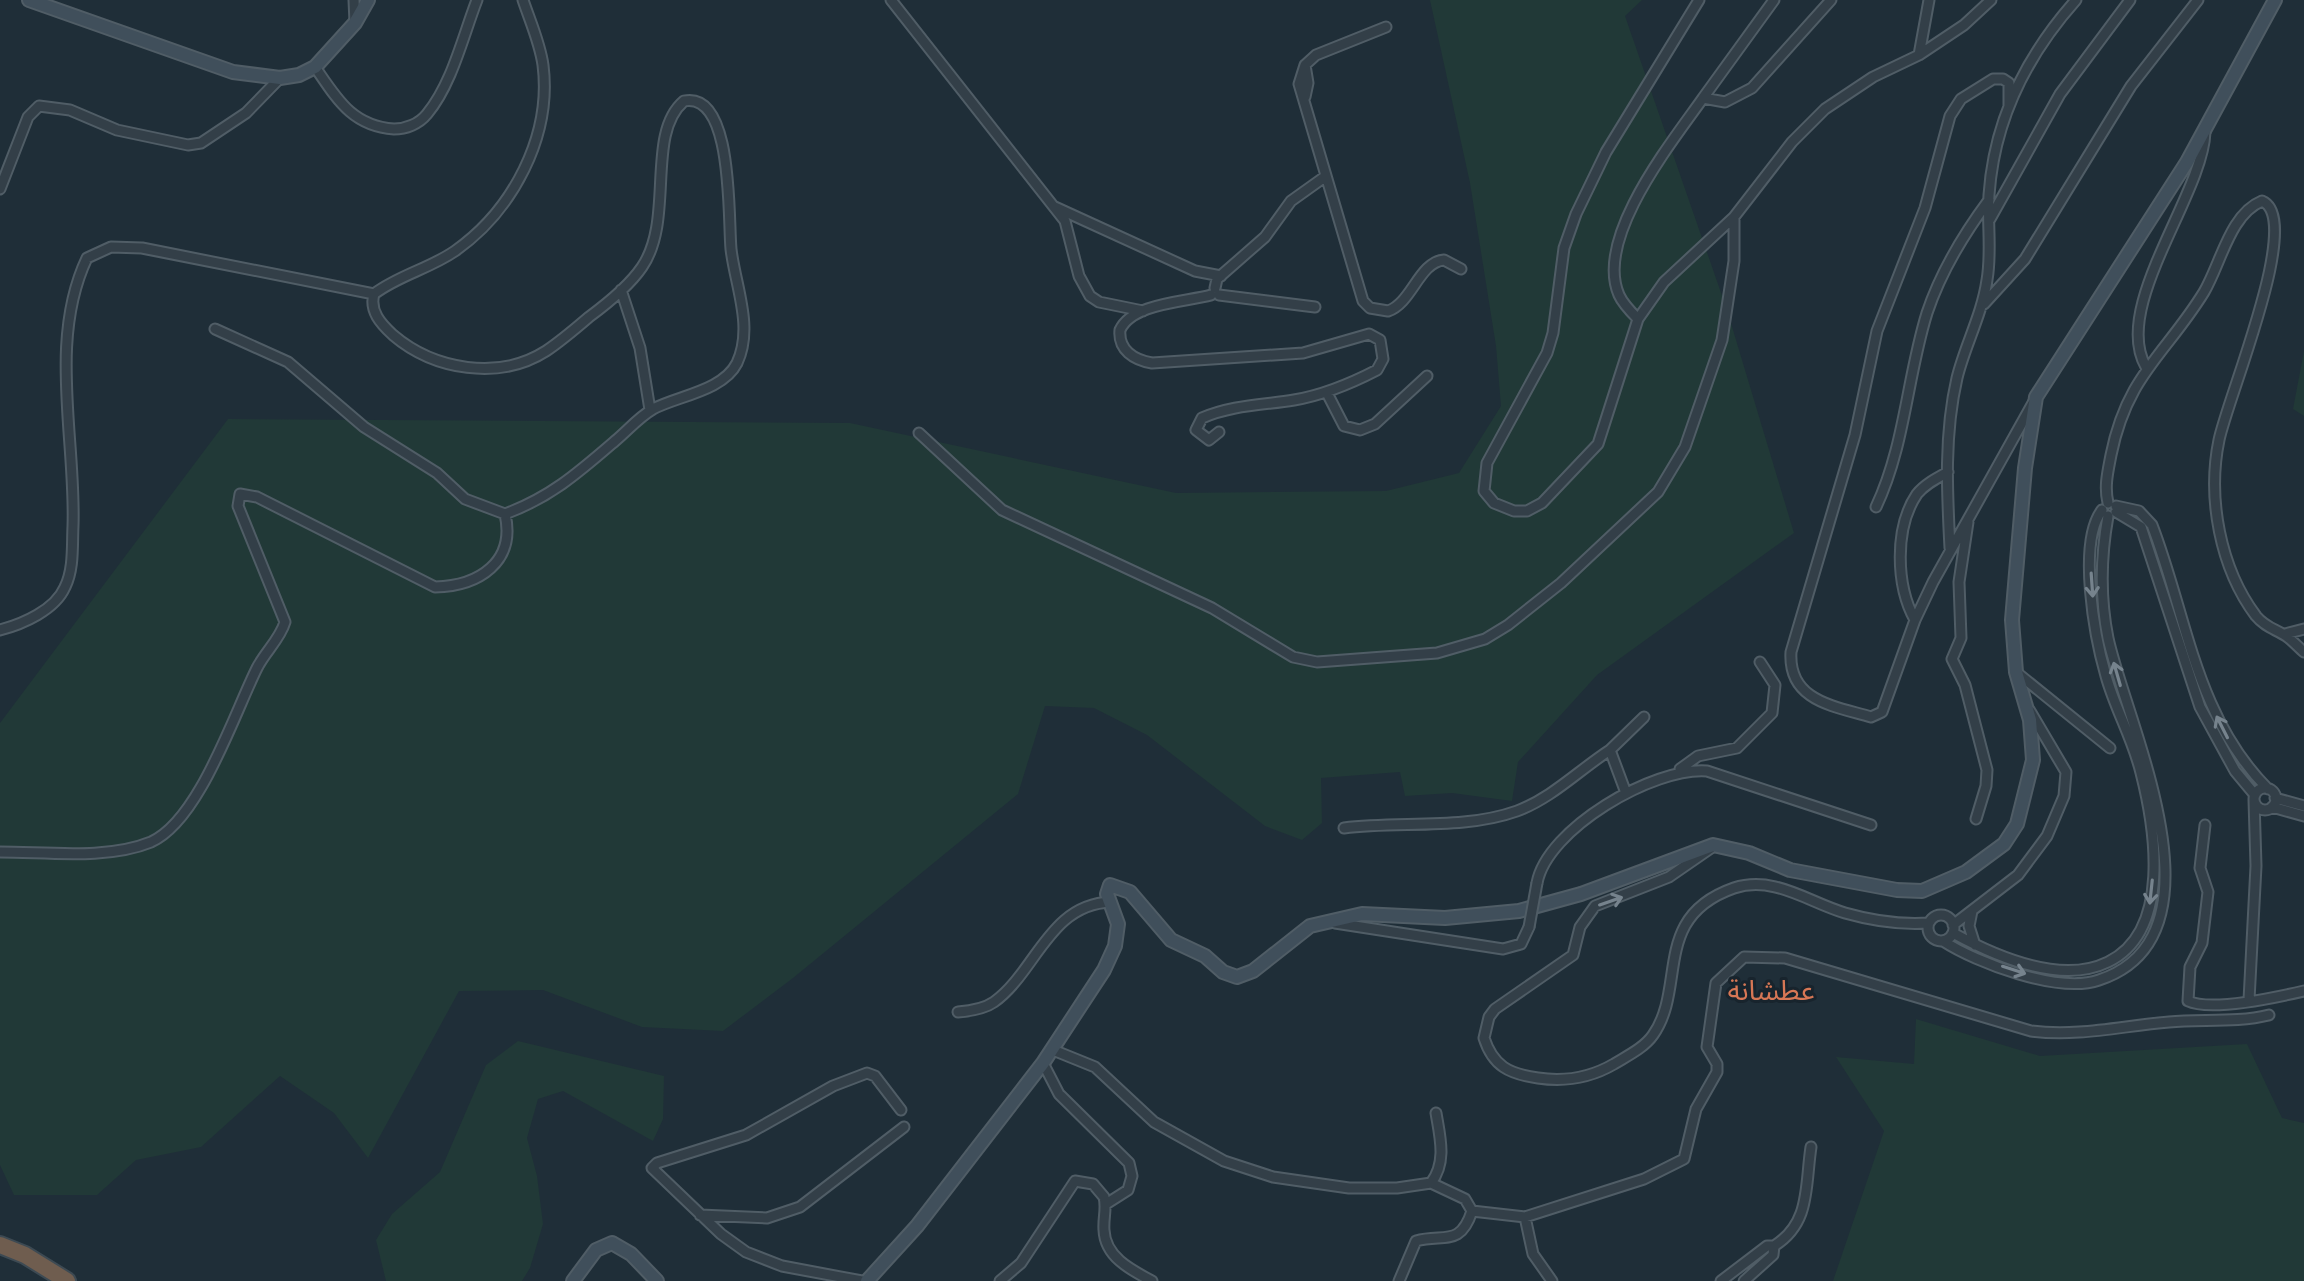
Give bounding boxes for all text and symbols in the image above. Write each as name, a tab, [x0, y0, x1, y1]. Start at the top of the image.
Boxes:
one-way arrow	[2084, 571, 2099, 598]
one-way arrow	[2109, 661, 2124, 687]
one-way arrow	[2213, 716, 2229, 739]
one-way arrow	[2143, 879, 2158, 905]
one-way arrow	[1598, 892, 1623, 907]
one-way arrow	[2002, 964, 2027, 979]
district label: عطشانة	[1727, 974, 1815, 1008]

